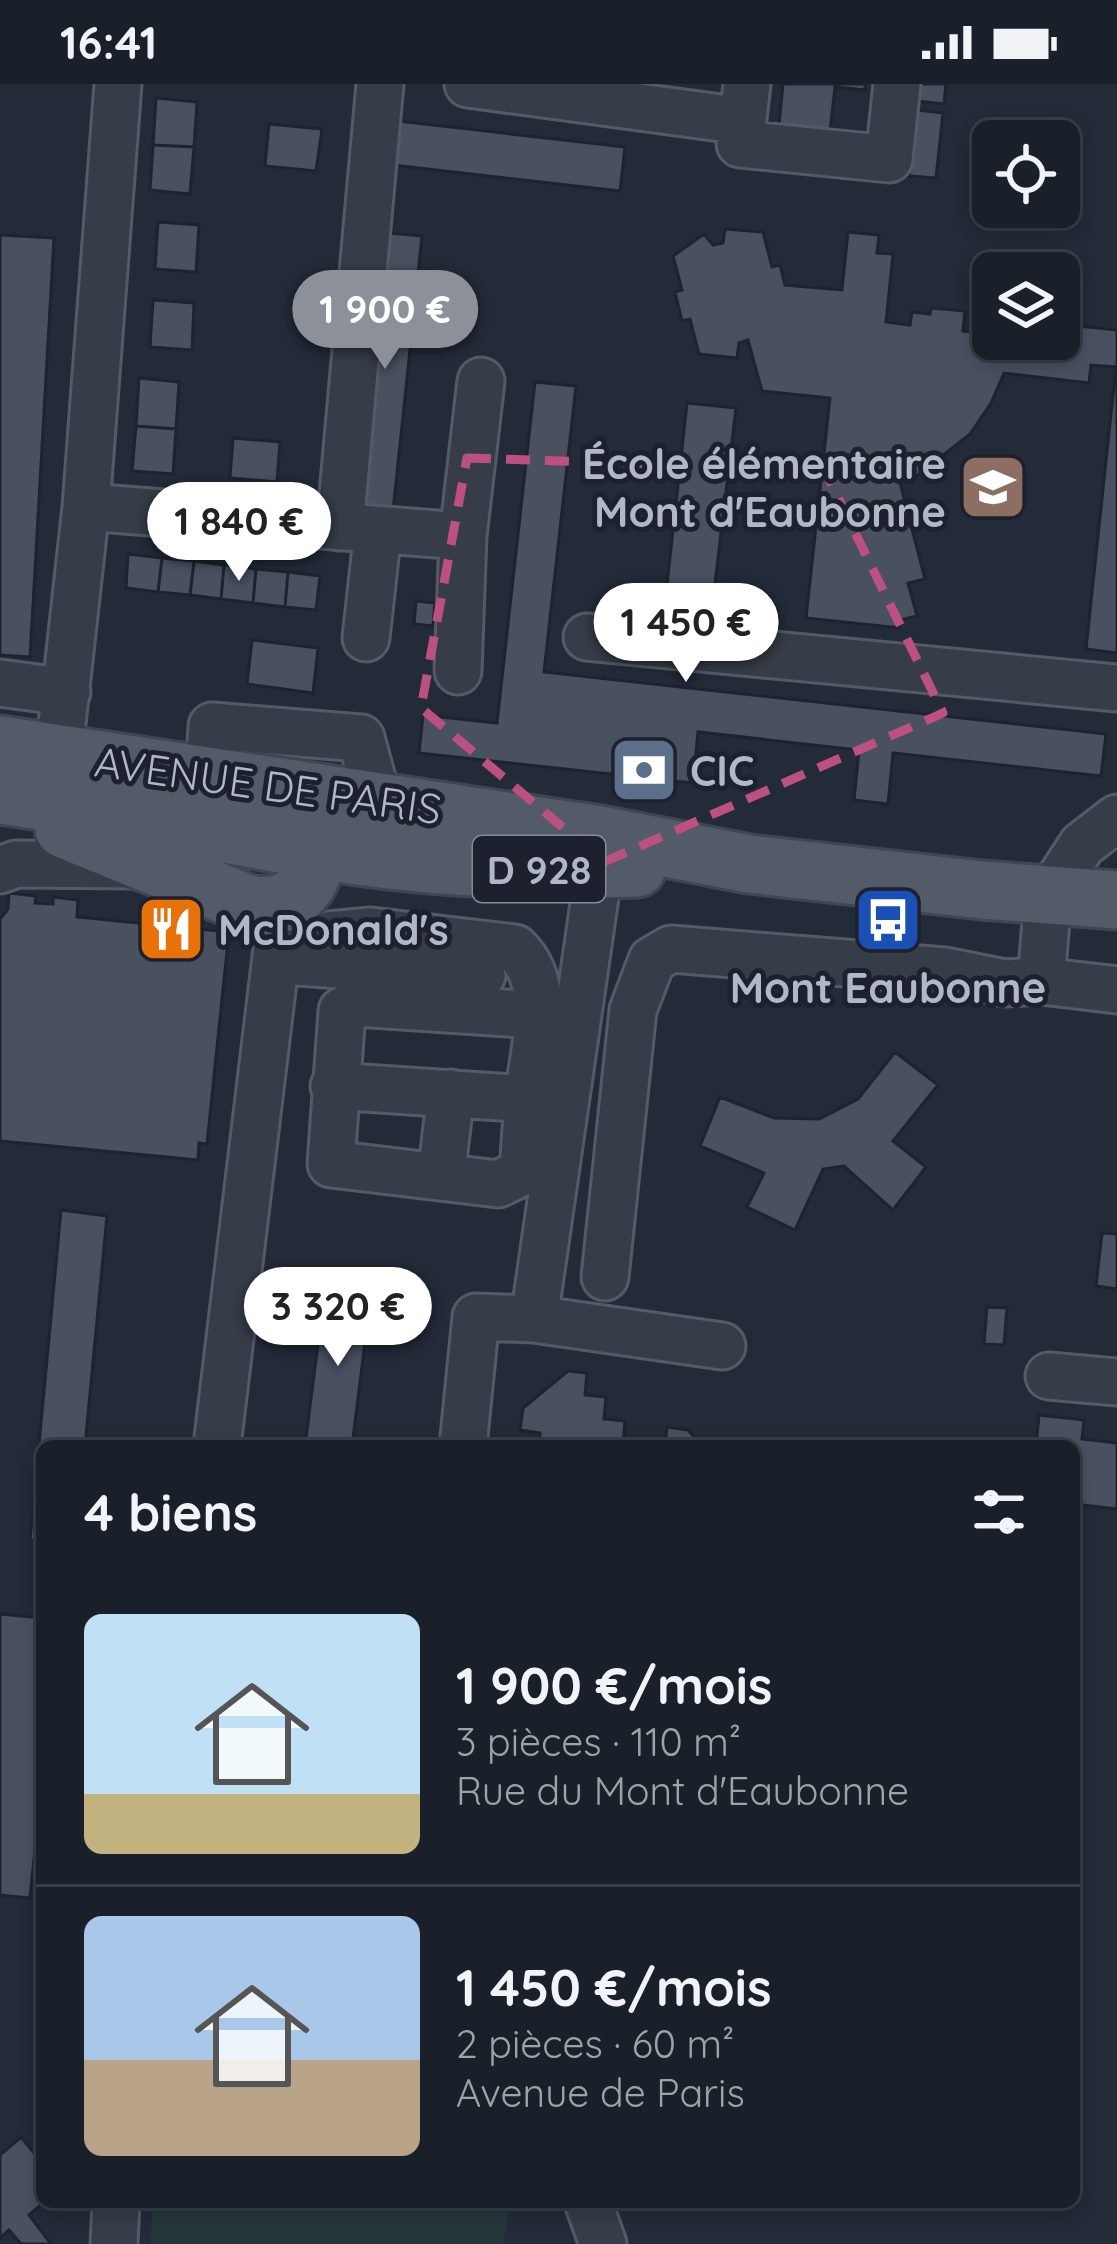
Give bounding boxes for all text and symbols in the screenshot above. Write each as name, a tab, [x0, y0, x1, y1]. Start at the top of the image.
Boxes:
text: 16:41	[60, 14, 157, 70]
map controls	[972, 120, 1080, 360]
button: locate	[972, 120, 1080, 228]
button: layers	[972, 252, 1080, 360]
pin: 1 900 €	[274, 270, 496, 372]
text: 1 900 €	[319, 284, 451, 333]
place label: École élémentaire Mont d'Eaubonne	[582, 437, 946, 538]
school or university icon: École élémentaire Mont d'Eaubonne	[958, 452, 1028, 522]
pin: 1 840 €	[128, 482, 350, 584]
text: 1 840 €	[174, 496, 304, 545]
pin: 1 450 €	[575, 583, 797, 685]
text: 1 450 €	[621, 597, 751, 646]
street label: AVENUE DE PARIS	[91, 734, 445, 836]
bank icon: CIC	[609, 735, 679, 805]
place label: CIC	[690, 744, 754, 797]
road number: D 928	[473, 836, 605, 902]
bus stop icon: Mont Eaubonne	[853, 885, 923, 955]
restaurant icon: McDonald's	[136, 894, 206, 964]
place label: McDonald's	[218, 903, 449, 956]
place label: Mont Eaubonne	[730, 961, 1046, 1014]
pin: 3 320 €	[227, 1267, 449, 1369]
text: 3 320 €	[271, 1281, 405, 1330]
icon: filters	[966, 1479, 1032, 1545]
text: 4 biens	[84, 1480, 257, 1544]
text: 1 900 €/mois	[456, 1653, 772, 1717]
icon: home	[180, 1662, 324, 1806]
text: 3 pièces · 110 m²	[456, 1717, 741, 1766]
text: Rue du Mont d'Eaubonne	[456, 1766, 909, 1815]
text: 1 450 €/mois	[456, 1955, 772, 2019]
icon: home	[180, 1964, 324, 2108]
text: 2 pièces · 60 m²	[456, 2019, 734, 2068]
text: Avenue de Paris	[456, 2068, 745, 2117]

